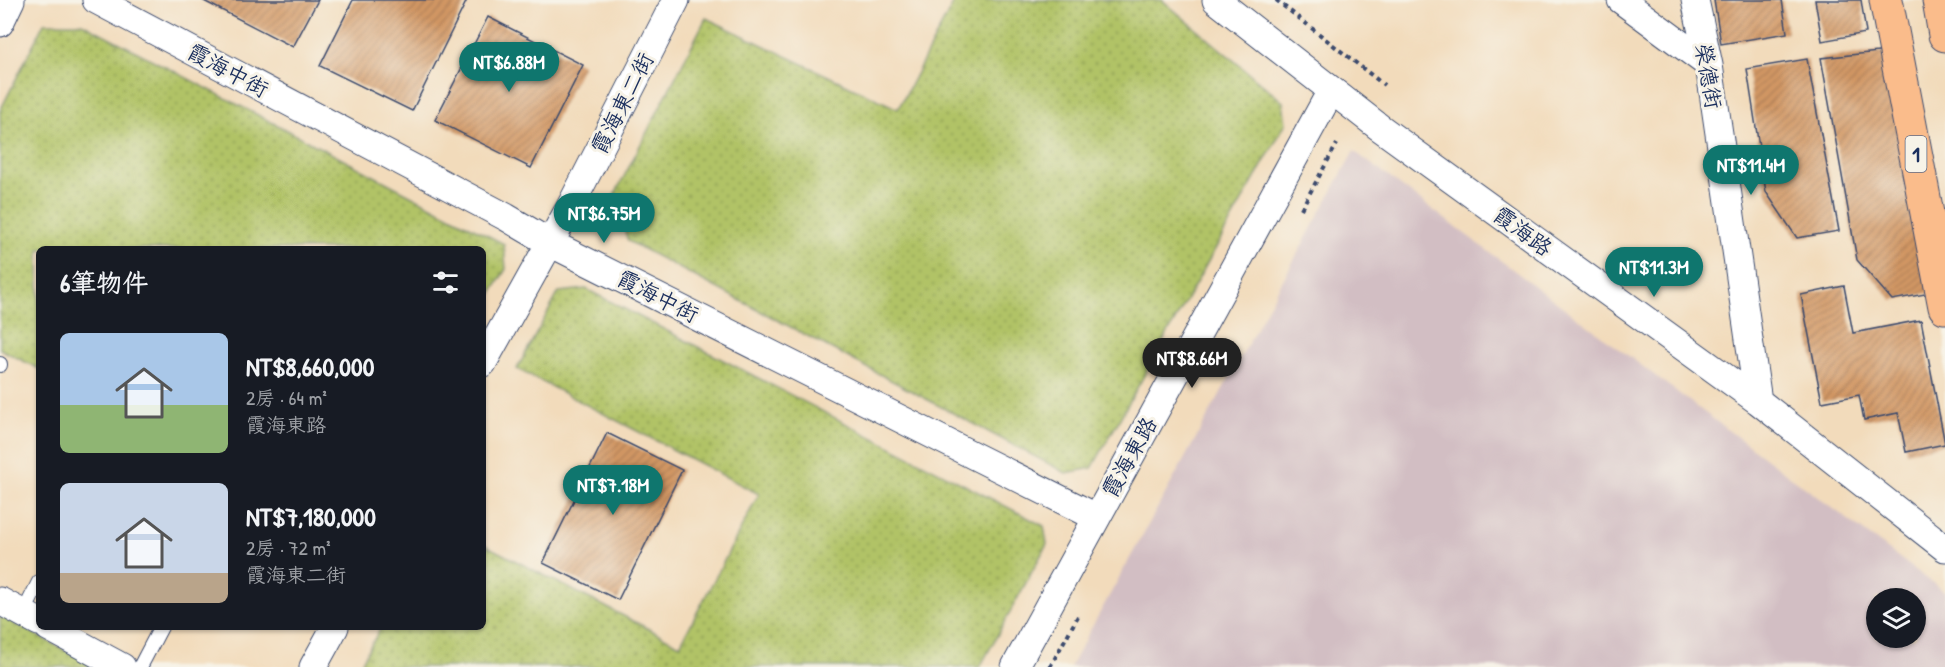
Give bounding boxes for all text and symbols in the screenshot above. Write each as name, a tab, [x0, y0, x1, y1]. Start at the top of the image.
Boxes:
street label: 霞海中街	[182, 36, 274, 104]
street label: 榮德街	[1688, 41, 1730, 111]
pin: NT$6.88M	[447, 42, 571, 93]
street label: 霞海東二街	[584, 47, 660, 159]
text: NT$6.88M	[473, 48, 545, 75]
road number: 1	[1906, 136, 1926, 172]
pin: NT$11.4M	[1689, 145, 1813, 196]
text: NT$11.4M	[1717, 151, 1785, 178]
pin: NT$6.75M	[542, 193, 666, 244]
text: NT$6.75M	[568, 199, 640, 226]
street label: 霞海路	[1487, 199, 1559, 263]
pin: NT$11.3M	[1592, 247, 1716, 298]
text: NT$11.3M	[1619, 253, 1689, 280]
street label: 霞海中街	[612, 263, 704, 329]
text: 6筆物件	[60, 265, 148, 300]
icon: filters	[429, 266, 462, 299]
pin: NT$8.66M	[1130, 338, 1254, 389]
text: NT$8.66M	[1157, 344, 1227, 371]
text: NT$8,660,000	[246, 349, 374, 384]
icon: home	[108, 357, 180, 429]
text: 2房 · 64 m²	[246, 384, 327, 411]
text: 霞海東路	[246, 411, 326, 438]
street label: 霞海東路	[1095, 411, 1163, 503]
pin: NT$7.18M	[551, 465, 675, 516]
text: NT$7.18M	[577, 471, 649, 498]
text: NT$7,180,000	[246, 499, 376, 534]
icon: home	[108, 507, 180, 579]
text: 2房 · 72 m²	[246, 534, 331, 561]
text: 霞海東二街	[246, 561, 346, 588]
map controls	[1866, 588, 1926, 648]
button: layers	[1866, 588, 1926, 648]

